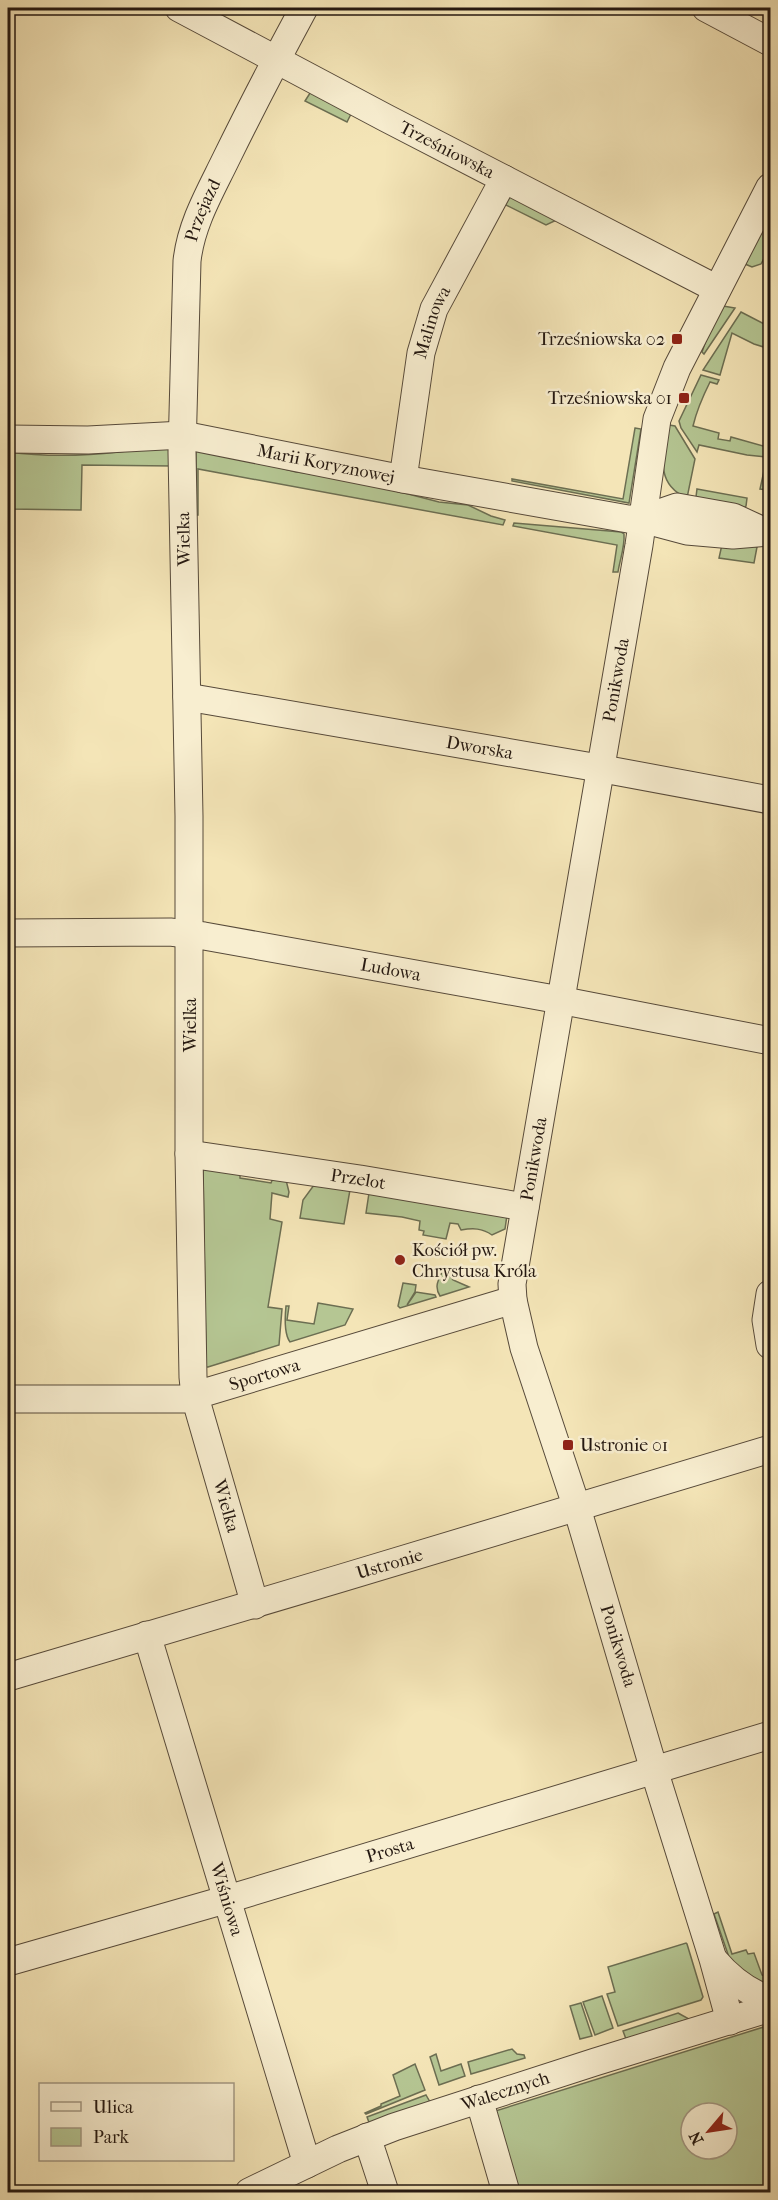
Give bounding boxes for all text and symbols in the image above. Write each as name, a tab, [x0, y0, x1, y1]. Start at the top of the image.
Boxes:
street label: Trześniowska	[396, 116, 499, 183]
street label: Przejazd	[180, 175, 225, 244]
street label: Malinowa	[409, 282, 455, 361]
place label: Trześniowska 02	[538, 329, 665, 350]
marker: Trześniowska 02	[670, 332, 684, 346]
place label: Trześniowska 01	[548, 388, 672, 409]
marker: Trześniowska 01	[677, 391, 691, 405]
street label: Marii Koryznowej	[255, 440, 397, 488]
street label: Wielka	[173, 511, 195, 567]
street label: Ponikwoda	[598, 636, 633, 724]
street label: Dworska	[445, 731, 515, 764]
street label: Ludowa	[359, 954, 423, 985]
street label: Wielka	[180, 997, 201, 1053]
street label: Ponikwoda	[516, 1115, 551, 1203]
street label: Przelot	[329, 1164, 388, 1194]
place label: Kościół pw. Chrystusa Króla	[412, 1240, 537, 1282]
marker: Kościół pw. Chrystusa Króla	[393, 1253, 407, 1267]
street label: Sportowa	[227, 1354, 303, 1395]
place label: Ustronie 01	[580, 1435, 668, 1456]
marker: Ustronie 01	[561, 1438, 575, 1452]
street label: Wielka	[208, 1476, 244, 1536]
street label: Ustronie	[354, 1544, 425, 1584]
street label: Ponikwoda	[596, 1602, 641, 1690]
street label: Prosta	[363, 1833, 417, 1867]
street label: Wiśniowa	[206, 1859, 248, 1939]
street label: Walecznych	[458, 2067, 552, 2115]
legend	[39, 2083, 234, 2161]
text: Ulica	[93, 2097, 134, 2118]
north arrow	[679, 2101, 739, 2161]
text: Park	[93, 2127, 130, 2148]
text: N	[685, 2127, 708, 2148]

